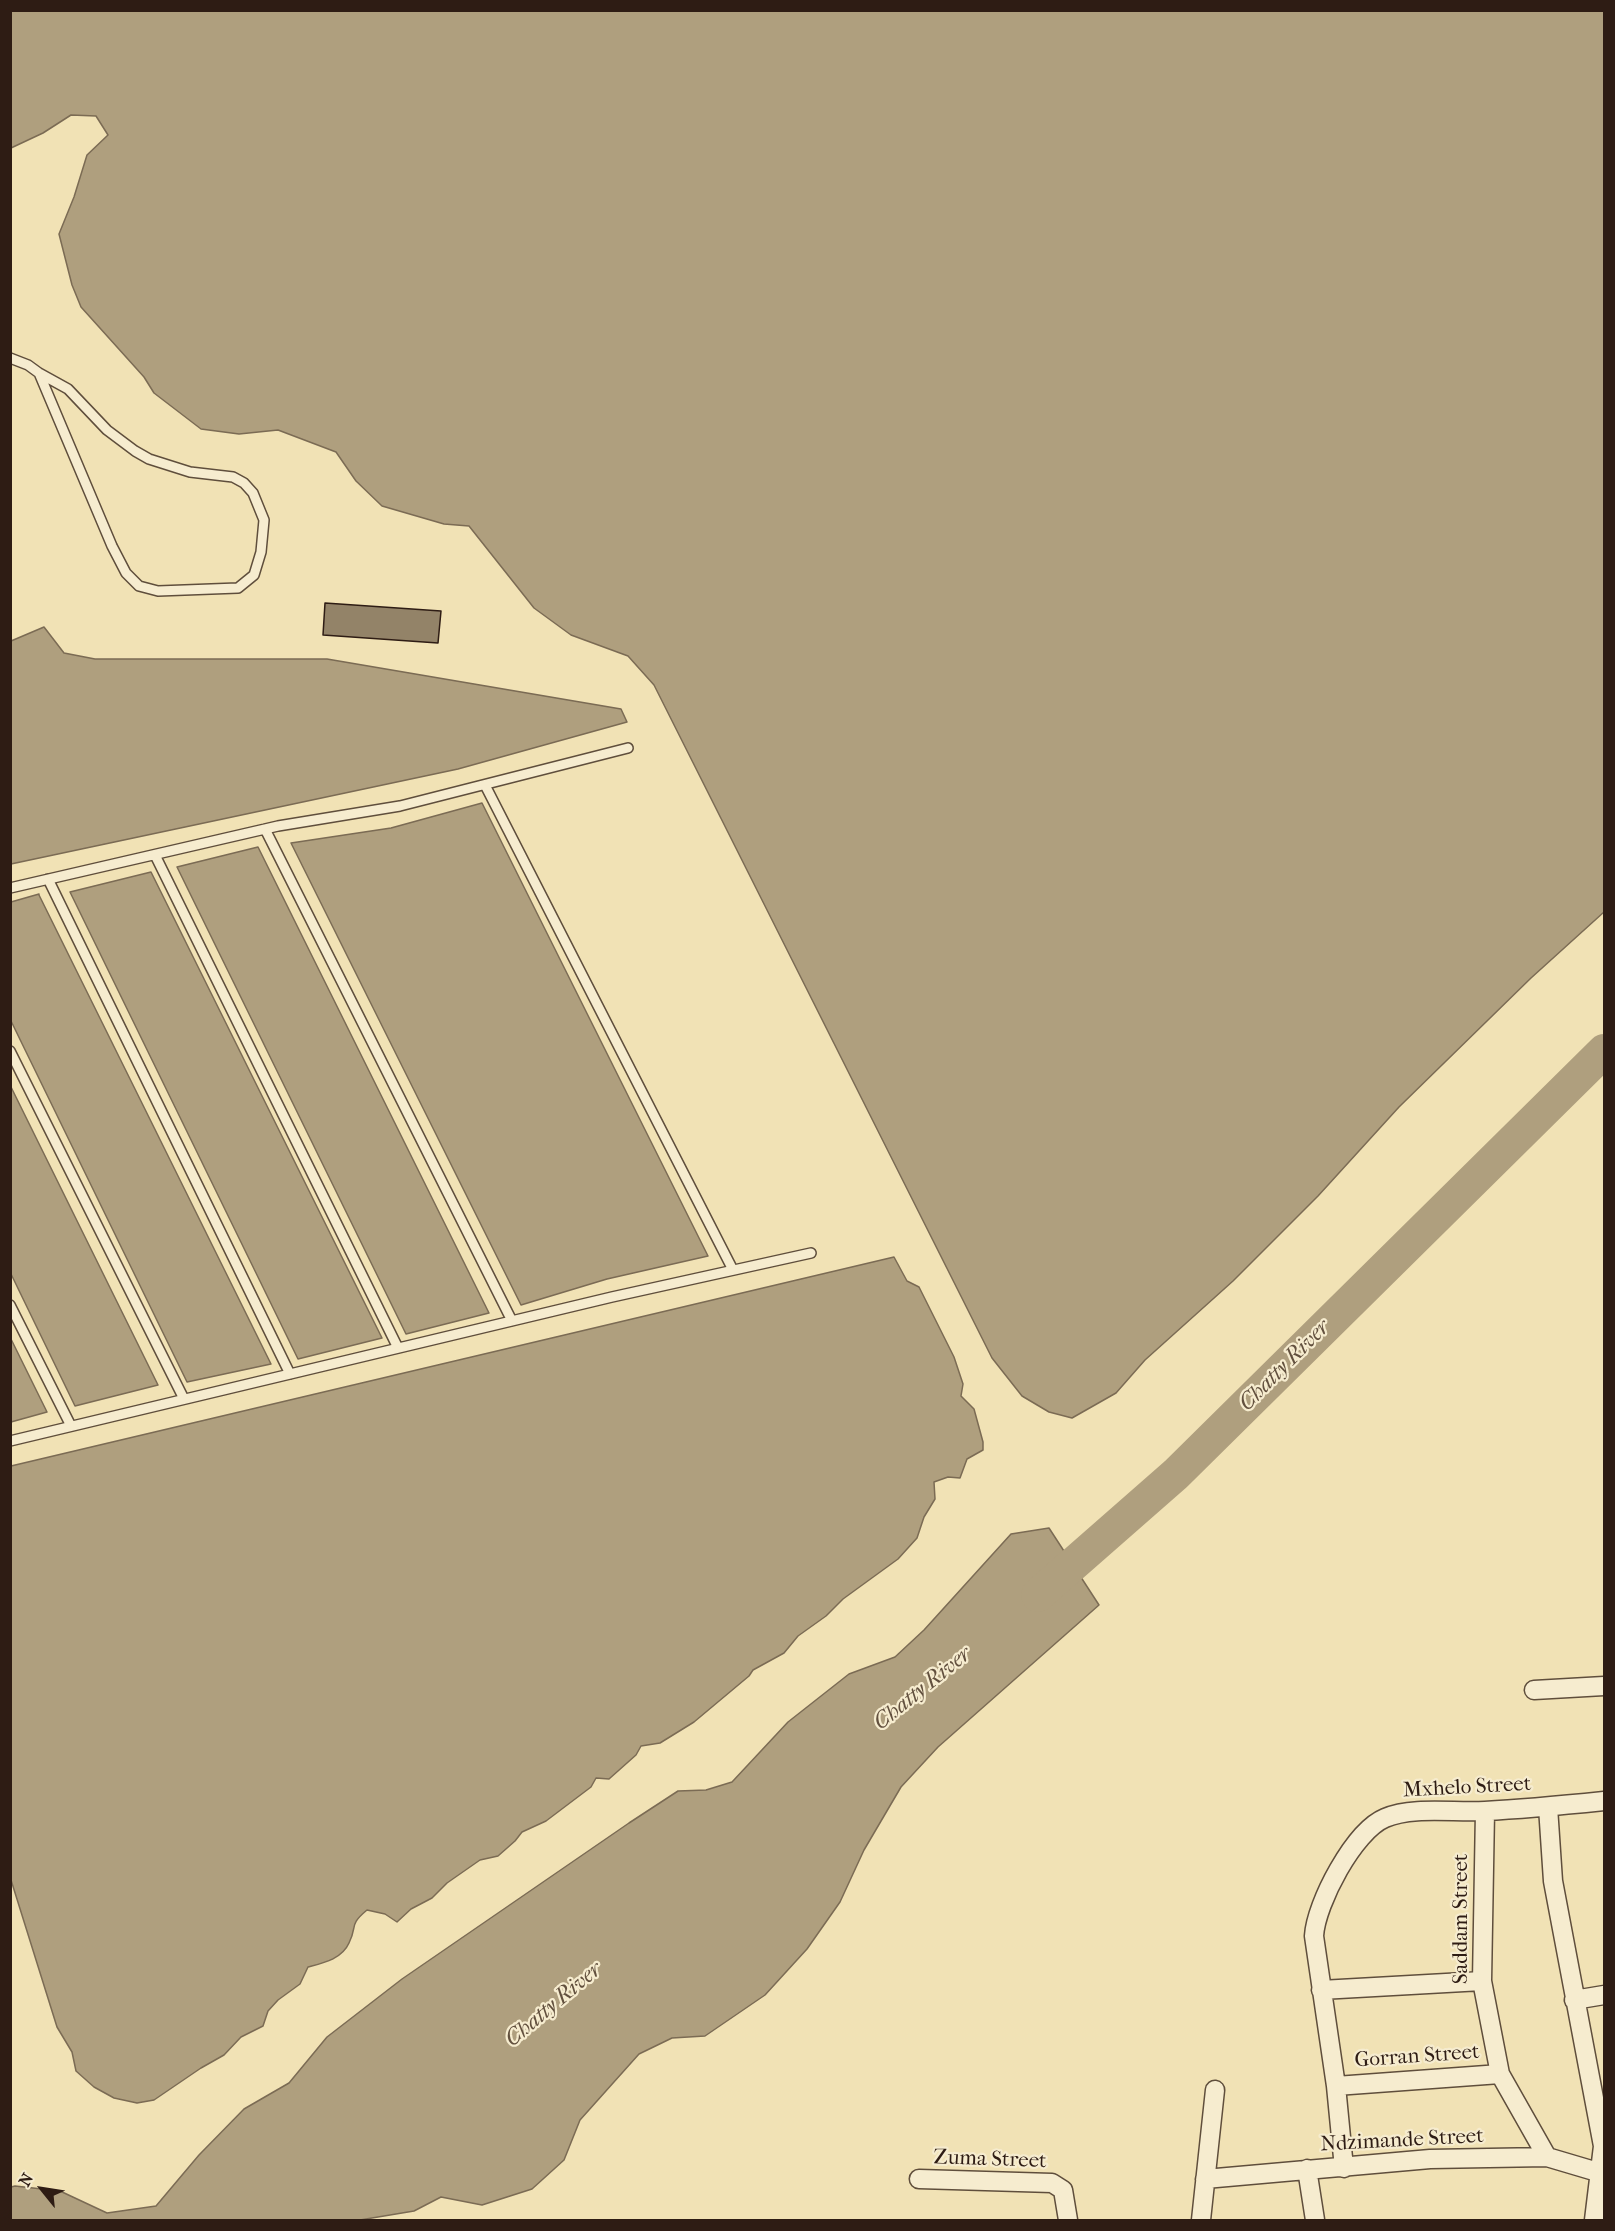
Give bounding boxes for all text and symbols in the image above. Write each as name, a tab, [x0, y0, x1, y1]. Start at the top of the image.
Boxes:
water label: Chatty River	[1234, 1315, 1336, 1417]
water label: Chatty River	[869, 1642, 977, 1736]
street label: Mxhelo Street	[1402, 1772, 1532, 1804]
street label: Saddam Street	[1449, 1854, 1475, 1984]
water label: Chatty River	[500, 1957, 608, 2053]
street label: Gorran Street	[1354, 2040, 1480, 2074]
street label: Ndzimande Street	[1320, 2124, 1484, 2158]
street label: Zuma Street	[933, 2145, 1047, 2175]
north arrow	[12, 2159, 72, 2219]
text: N	[15, 2170, 37, 2190]

